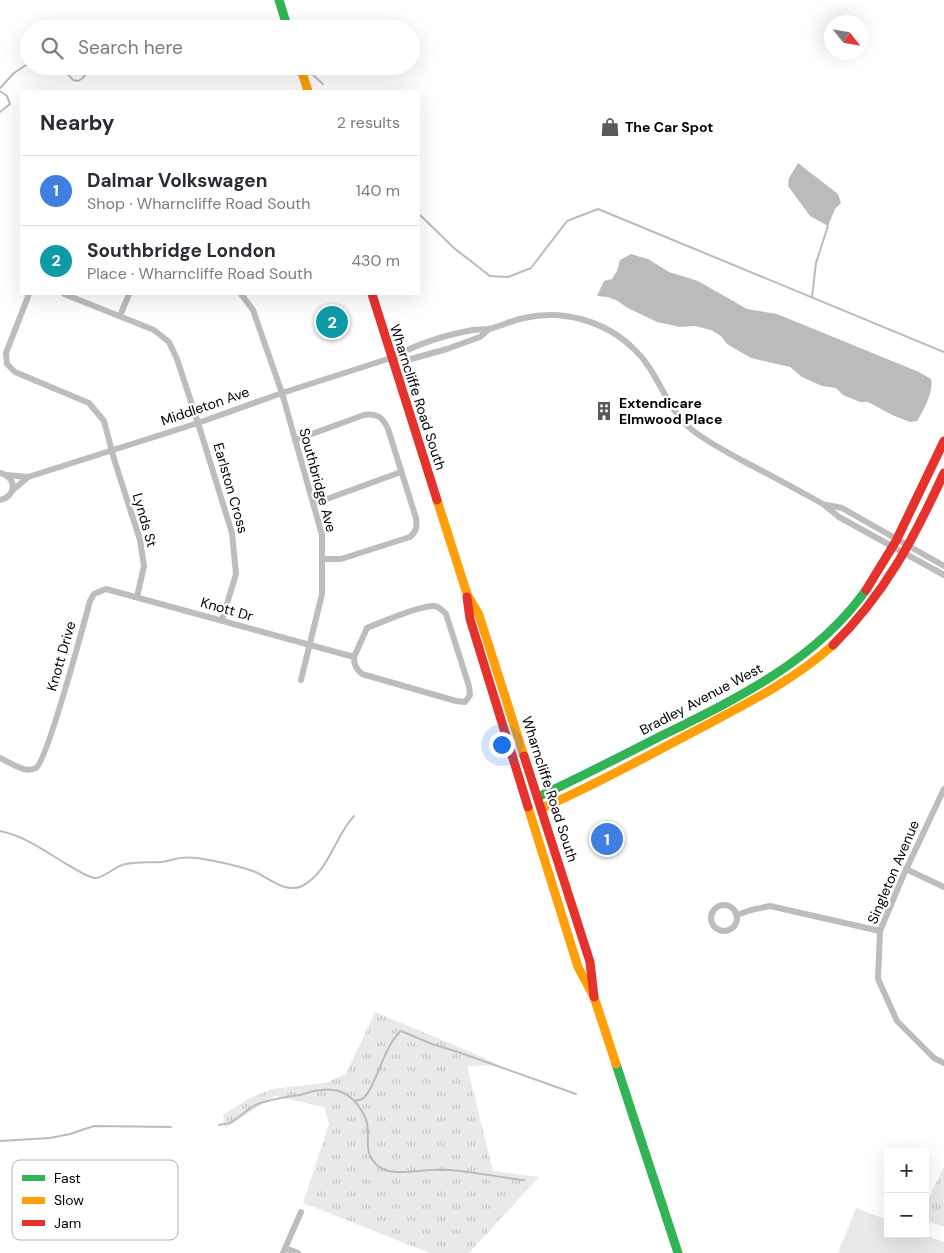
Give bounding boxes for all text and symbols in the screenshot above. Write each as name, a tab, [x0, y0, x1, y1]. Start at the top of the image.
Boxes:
north arrow	[824, 15, 869, 60]
search box	[20, 20, 420, 75]
icon: search	[38, 34, 66, 62]
text: Search here	[78, 35, 183, 60]
text: Nearby	[40, 109, 114, 137]
text: 2 results	[337, 112, 400, 133]
shop icon: The Car Spot	[599, 116, 621, 138]
place label: The Car Spot	[625, 118, 713, 136]
text: Dalmar Volkswagen	[87, 168, 268, 193]
text: 1	[53, 180, 59, 201]
text: 140 m	[356, 180, 400, 201]
text: Shop · Wharncliffe Road South	[87, 193, 311, 214]
text: Southbridge London	[87, 238, 276, 263]
text: 2	[51, 250, 61, 271]
text: 430 m	[351, 250, 400, 271]
text: Place · Wharncliffe Road South	[87, 263, 312, 284]
pin: 2	[316, 303, 348, 341]
street label: Wharncliffe Road South	[386, 322, 450, 472]
street label: Middleton Ave	[158, 382, 252, 430]
place label: Extendicare Elmwood Place	[619, 394, 722, 428]
building icon: Extendicare Elmwood Place	[593, 400, 615, 422]
street label: Southbridge Ave	[295, 426, 341, 534]
street label: Earlston Cross	[210, 441, 252, 535]
street label: Lynds St	[129, 491, 161, 549]
street label: Knott Dr	[199, 593, 255, 625]
street label: Knott Drive	[42, 619, 80, 693]
street label: Bradley Avenue West	[636, 659, 766, 739]
street label: Wharncliffe Road South	[518, 714, 582, 864]
your location	[489, 732, 515, 758]
street label: Singleton Avenue	[863, 817, 923, 927]
pin: 1	[591, 820, 623, 858]
map controls	[884, 1148, 929, 1238]
button: +	[884, 1148, 929, 1193]
legend	[12, 1160, 178, 1240]
text: Fast	[54, 1169, 81, 1187]
text: Slow	[54, 1191, 84, 1209]
button: −	[884, 1193, 929, 1238]
text: Jam	[54, 1214, 81, 1232]

